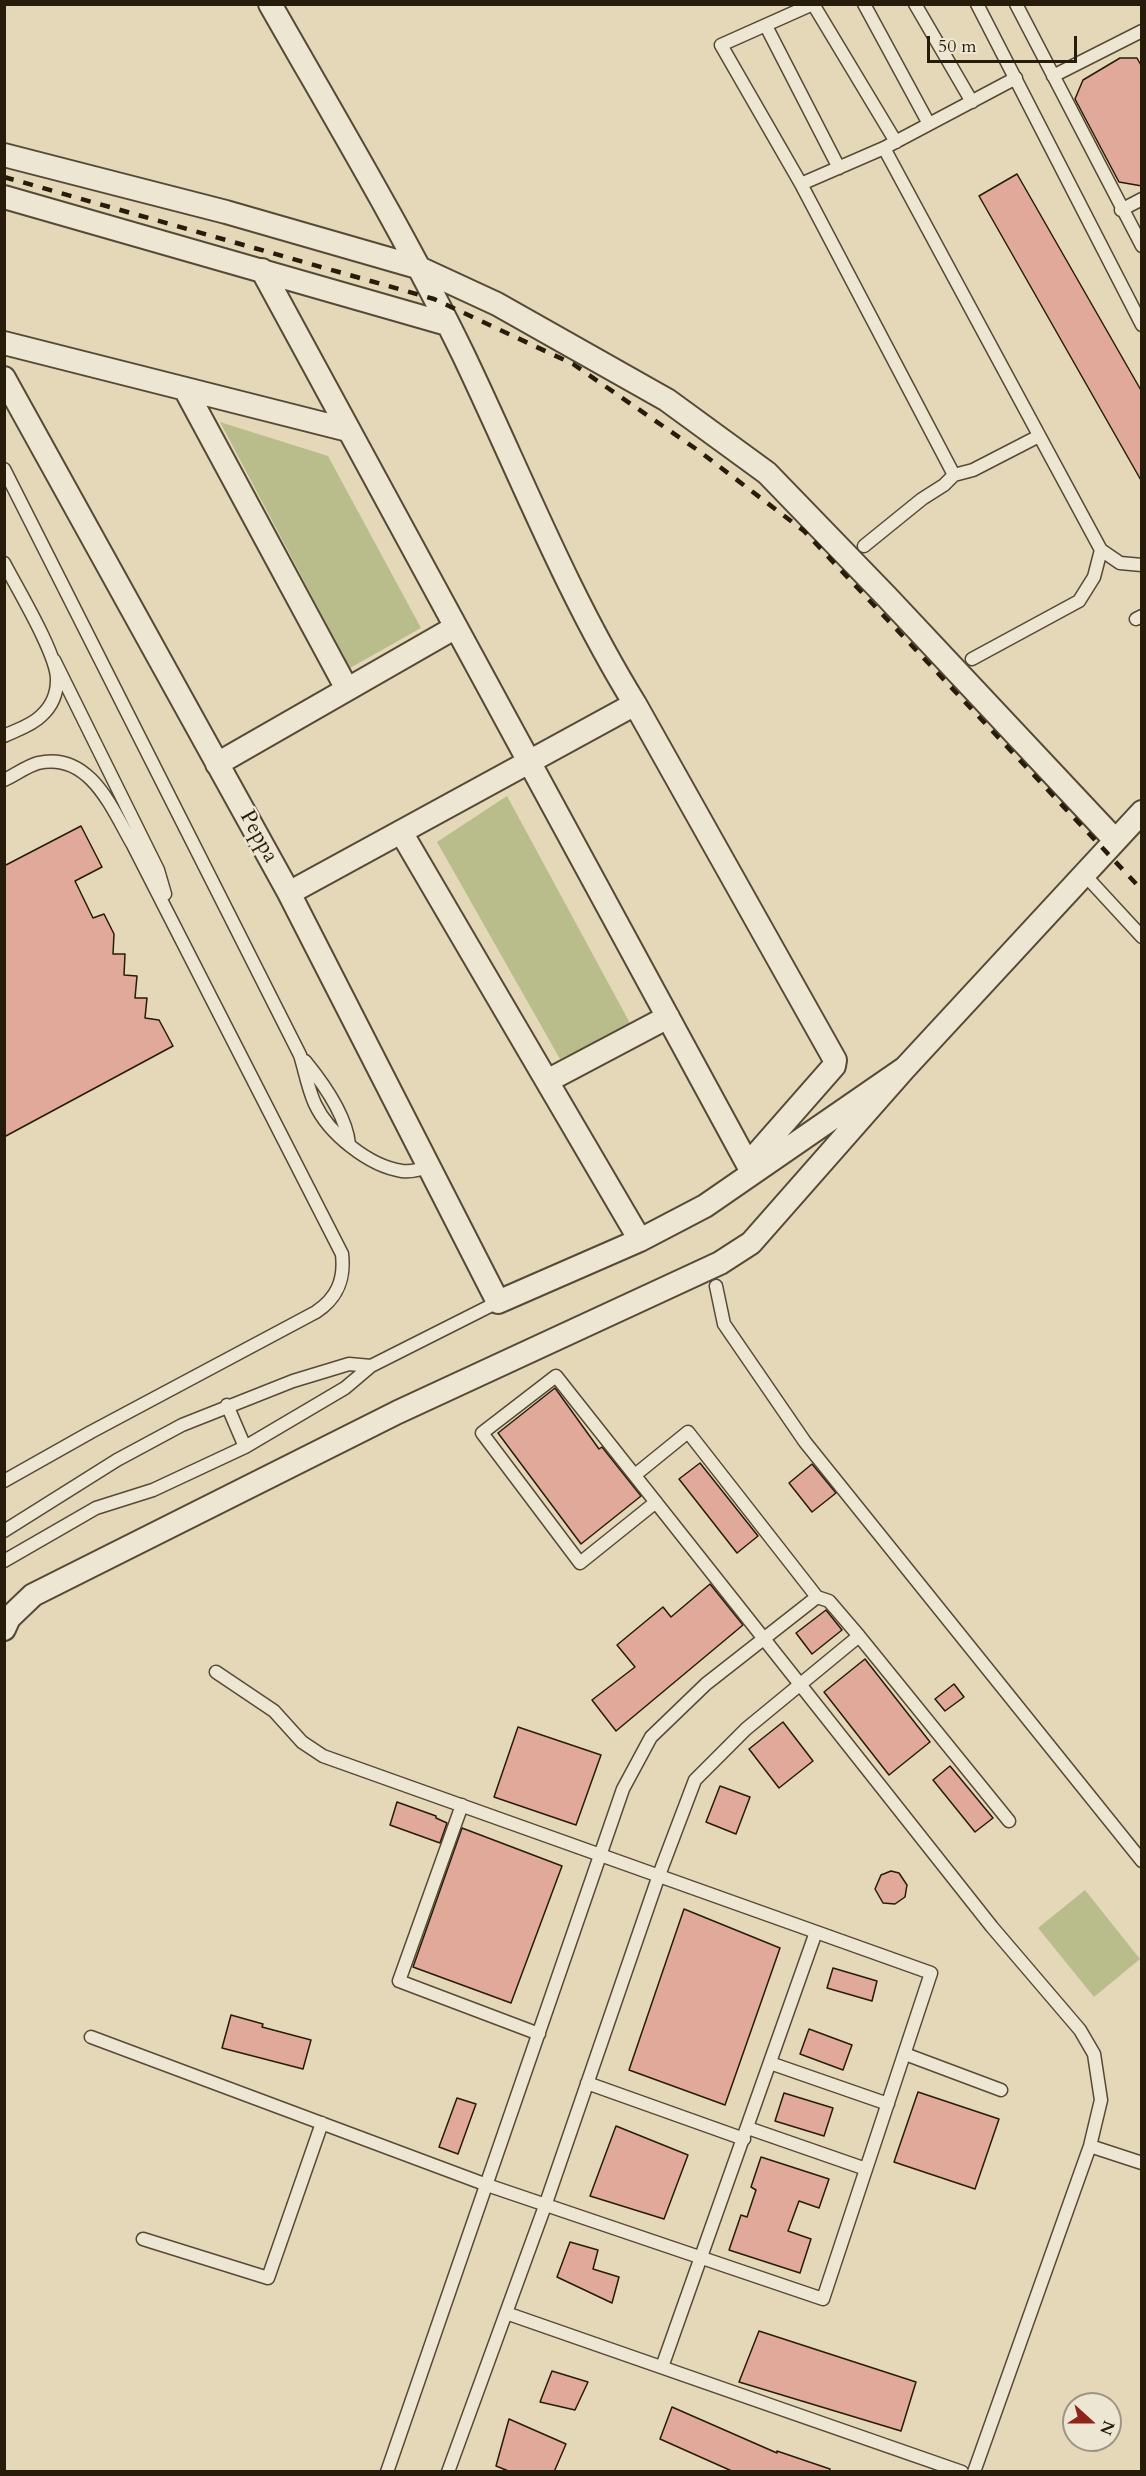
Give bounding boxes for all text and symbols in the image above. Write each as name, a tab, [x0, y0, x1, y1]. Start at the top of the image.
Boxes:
scale bar	[930, 24, 1080, 62]
text: 50 m	[938, 34, 977, 59]
street label: Peppa	[233, 806, 283, 868]
north arrow	[1062, 2392, 1122, 2452]
text: N	[1094, 2417, 1120, 2438]

